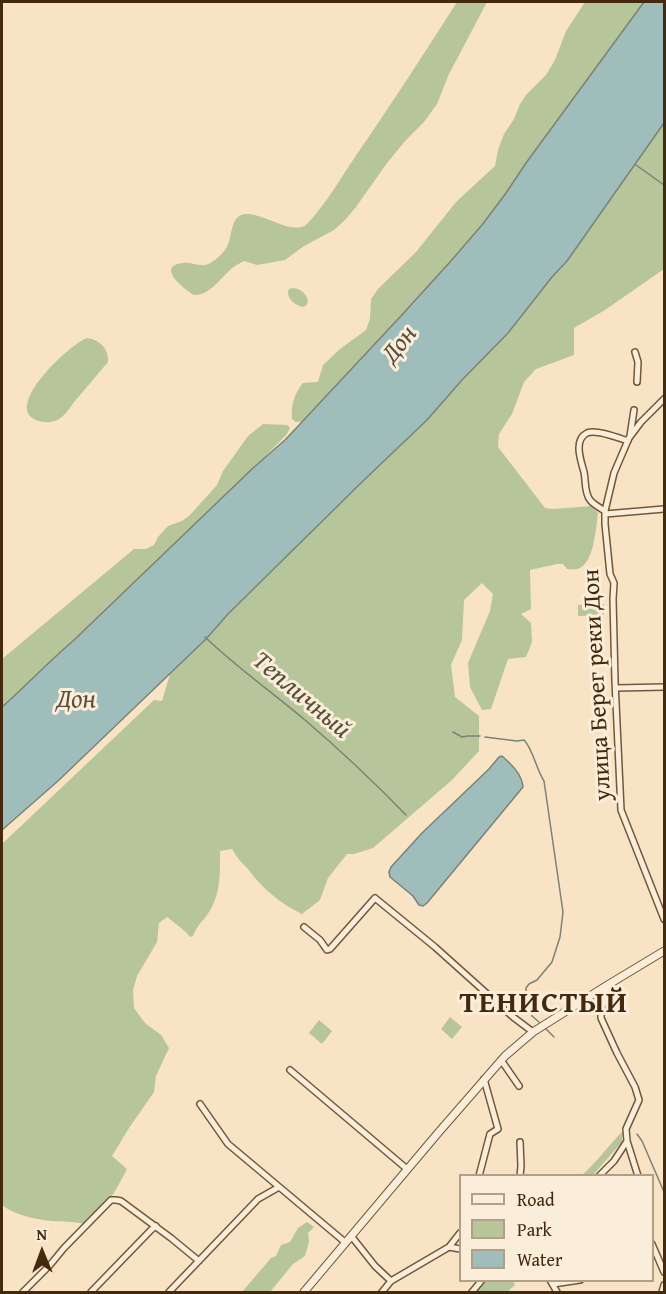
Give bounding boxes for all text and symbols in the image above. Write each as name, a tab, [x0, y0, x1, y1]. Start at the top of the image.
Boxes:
water label: Дон	[375, 320, 425, 370]
street label: улица Берег реки Дон	[578, 568, 618, 802]
water label: Тепличный	[245, 646, 357, 746]
water label: Дон	[56, 684, 96, 716]
district label: ТЕНИСТЫЙ	[460, 986, 628, 1022]
legend	[459, 1174, 654, 1282]
text: Road	[517, 1186, 555, 1213]
text: Park	[517, 1216, 552, 1243]
north arrow	[12, 1222, 72, 1282]
text: N	[36, 1222, 47, 1246]
text: Water	[517, 1246, 562, 1273]

